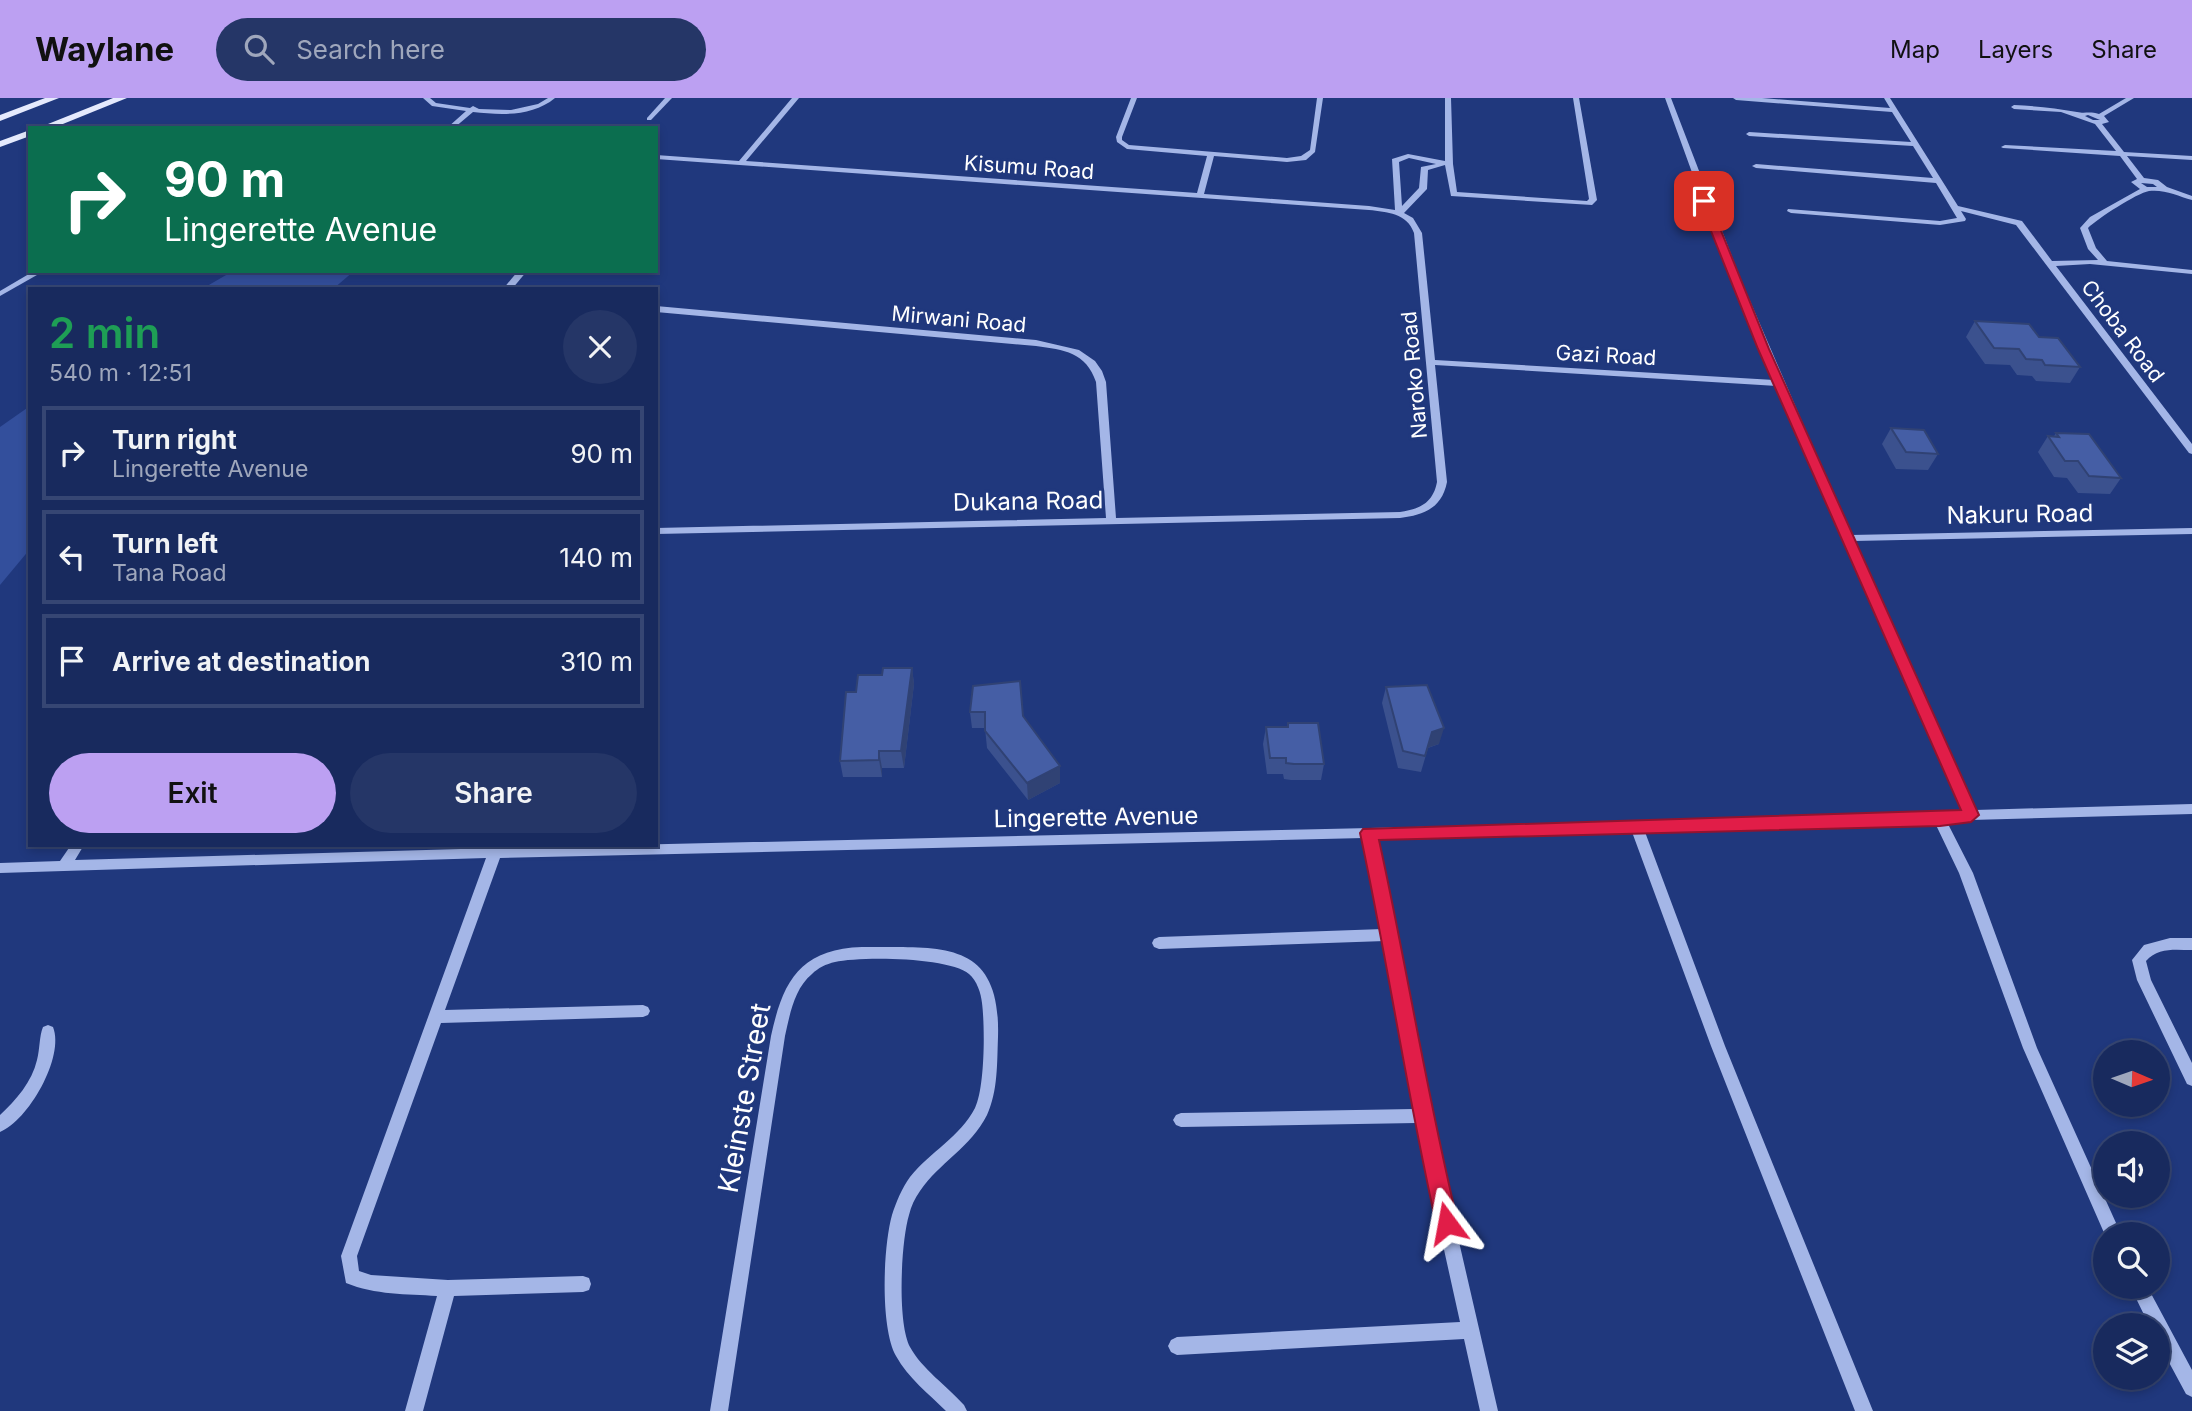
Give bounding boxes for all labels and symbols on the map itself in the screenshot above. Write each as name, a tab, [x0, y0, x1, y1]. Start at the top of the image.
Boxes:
street label: Kisumu Road	[963, 150, 1095, 184]
pin	[1674, 171, 1734, 231]
street label: Choba Road	[2076, 275, 2170, 387]
street label: Mirwani Road	[891, 301, 1027, 337]
street label: Naroko Road	[1396, 310, 1432, 440]
street label: Gazi Road	[1555, 340, 1657, 370]
street label: Dukana Road	[953, 485, 1103, 517]
street label: Nakuru Road	[1946, 498, 2094, 530]
street label: Lingerette Avenue	[993, 801, 1199, 833]
street label: Kleinste Street	[711, 1000, 777, 1196]
north arrow	[2093, 1040, 2170, 1116]
position arrow	[1410, 1186, 1484, 1260]

